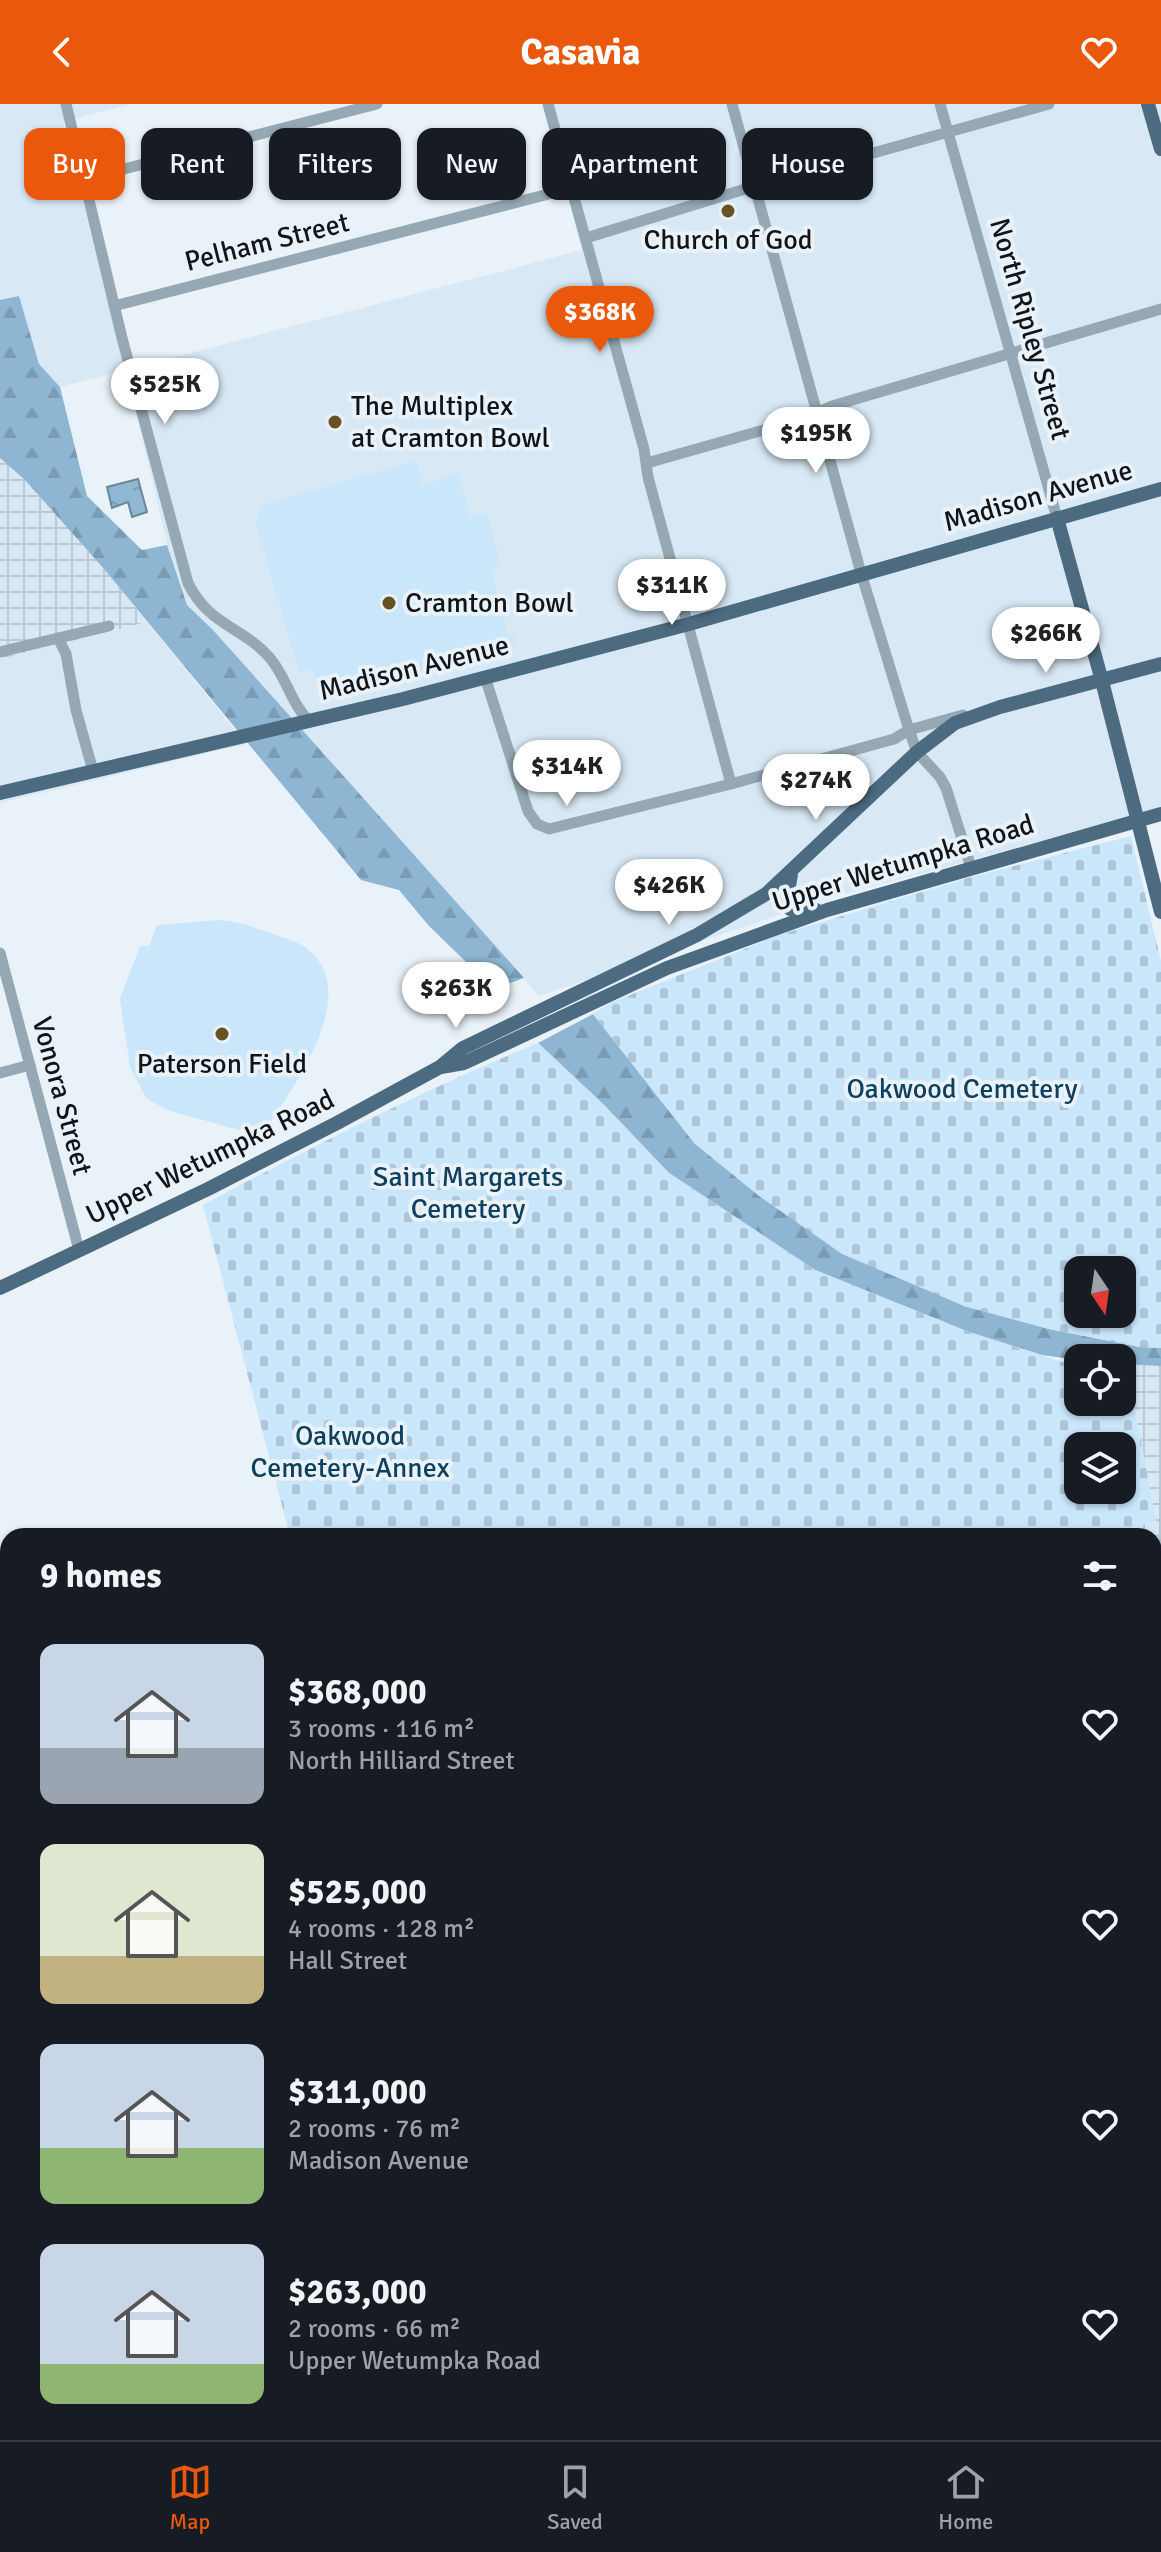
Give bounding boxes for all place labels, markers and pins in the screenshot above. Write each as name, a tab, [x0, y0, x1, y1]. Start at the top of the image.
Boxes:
marker: Church of God	[719, 202, 737, 220]
place label: Church of God	[643, 223, 813, 257]
pin: $368K	[544, 286, 656, 354]
pin: $525K	[109, 358, 221, 426]
place label: The Multiplex at Cramton Bowl	[351, 389, 550, 455]
pin: $195K	[760, 407, 872, 475]
marker: The Multiplex at Cramton Bowl	[326, 413, 344, 431]
pin: $311K	[616, 559, 728, 627]
place label: Cramton Bowl	[405, 586, 574, 620]
marker: Cramton Bowl	[380, 594, 398, 612]
pin: $266K	[990, 607, 1102, 675]
pin: $314K	[511, 740, 623, 808]
pin: $274K	[760, 754, 872, 822]
pin: $426K	[613, 859, 725, 927]
pin: $263K	[400, 962, 512, 1030]
marker: Paterson Field	[213, 1025, 231, 1043]
place label: Paterson Field	[137, 1047, 307, 1081]

